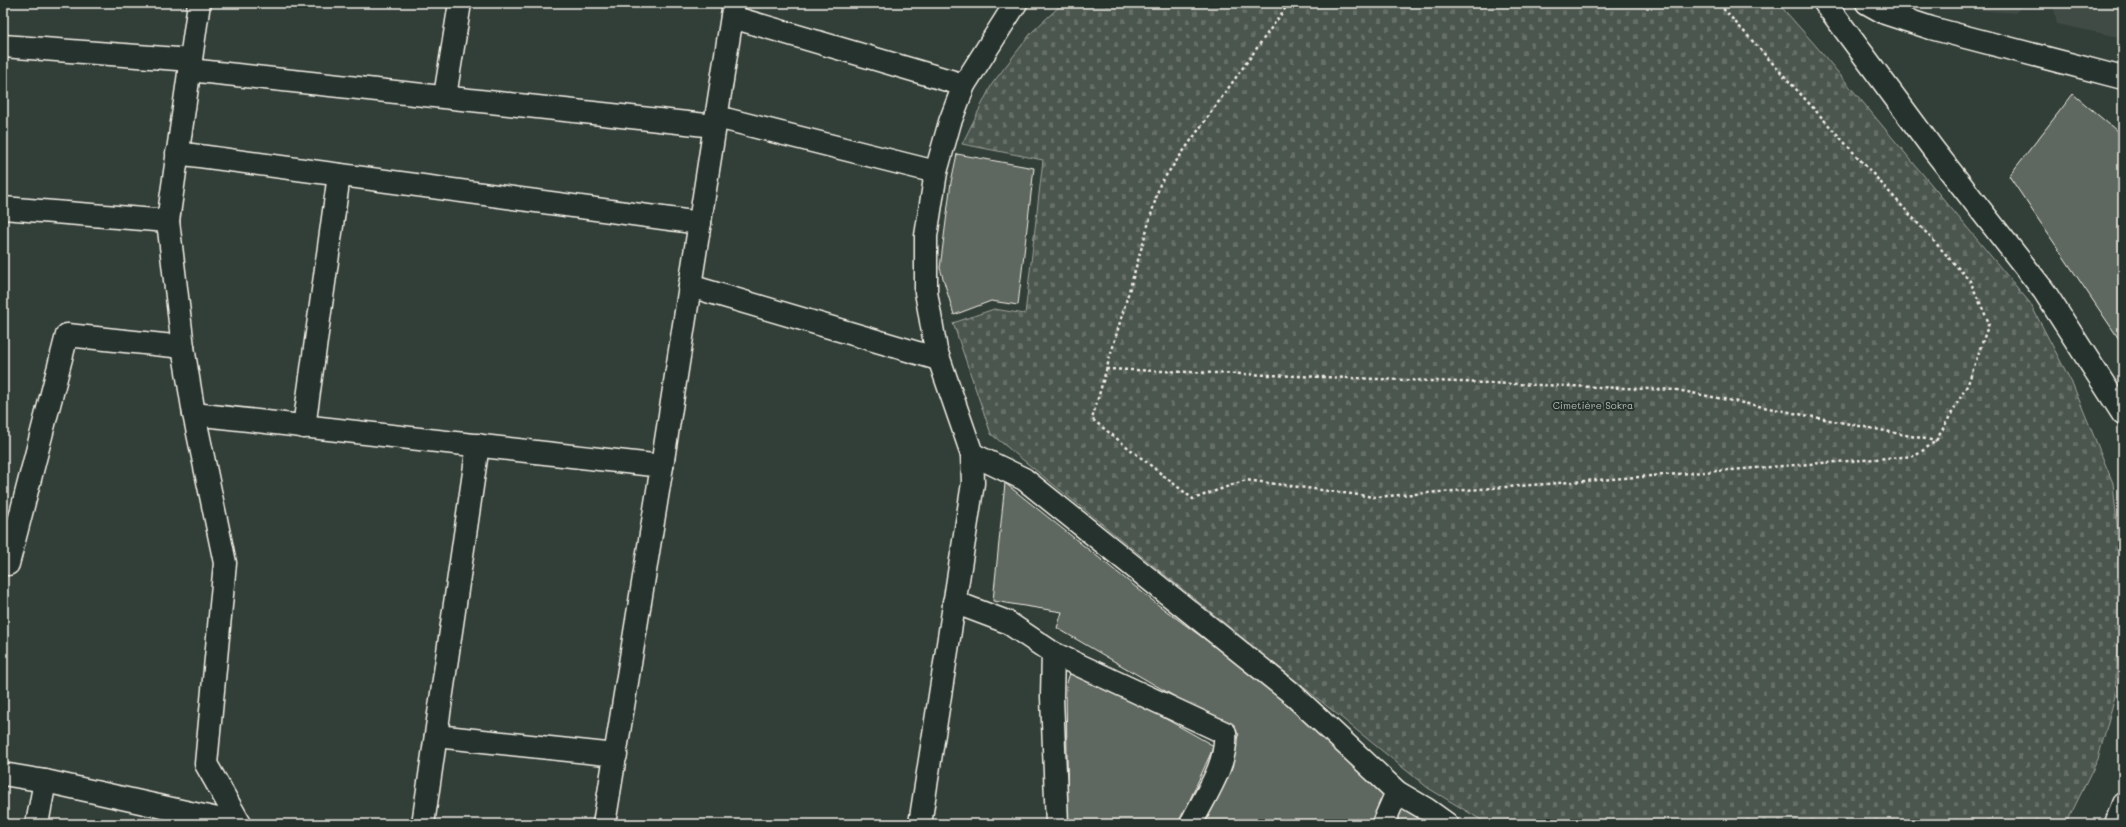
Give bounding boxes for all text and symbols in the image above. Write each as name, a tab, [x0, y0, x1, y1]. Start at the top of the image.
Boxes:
park label: Cimetière Sokra	[1553, 398, 1633, 412]

